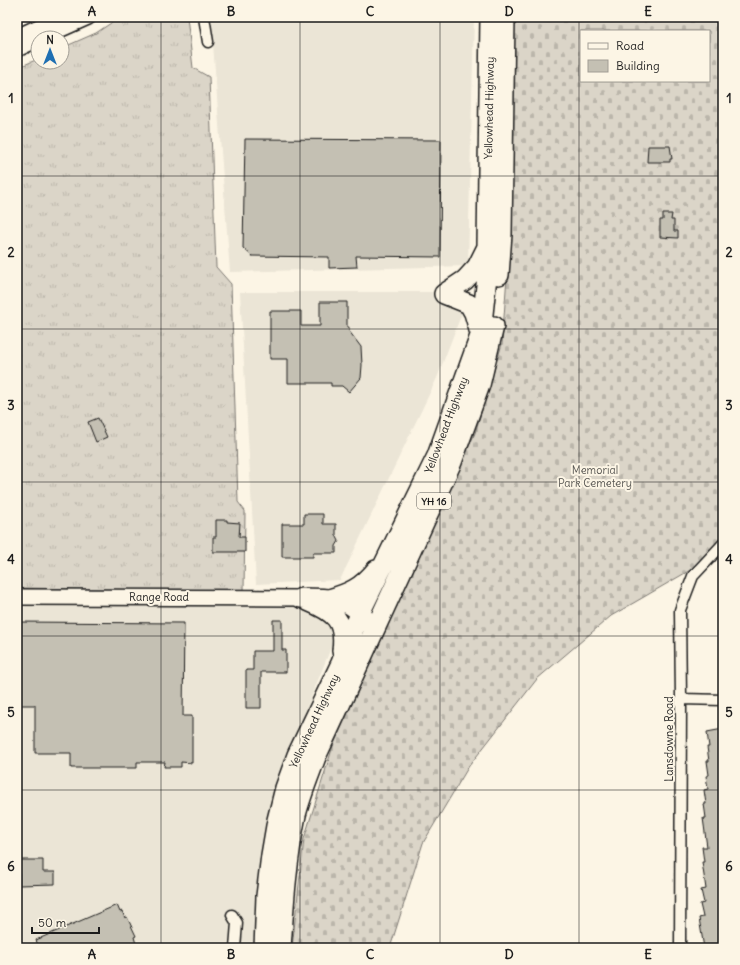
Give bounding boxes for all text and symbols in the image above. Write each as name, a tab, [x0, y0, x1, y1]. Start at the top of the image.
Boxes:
text: A	[88, 3, 97, 20]
text: B	[227, 3, 236, 20]
text: C	[366, 3, 375, 20]
text: D	[504, 3, 514, 20]
text: E	[644, 3, 652, 20]
north arrow	[30, 30, 70, 70]
legend	[580, 30, 710, 82]
text: N	[46, 33, 54, 47]
text: Road	[616, 38, 644, 53]
street label: Yellowhead Highway	[481, 57, 497, 159]
text: Building	[616, 58, 660, 73]
text: 1	[8, 90, 14, 107]
text: 1	[726, 90, 732, 107]
text: 2	[7, 244, 15, 261]
text: 2	[725, 244, 733, 261]
street label: Yellowhead Highway	[421, 375, 471, 475]
text: 3	[7, 397, 15, 414]
text: 3	[725, 397, 733, 414]
park label: Memorial Park Cemetery	[558, 463, 632, 490]
road number: YH 16	[417, 493, 451, 509]
text: 4	[7, 551, 15, 568]
text: 4	[725, 551, 733, 568]
street label: Range Road	[129, 590, 190, 604]
street label: Yellowhead Highway	[286, 672, 342, 770]
street label: Lansdowne Road	[662, 696, 676, 782]
text: 5	[7, 704, 15, 721]
text: 5	[725, 704, 733, 721]
text: 6	[7, 858, 15, 875]
text: 6	[725, 858, 733, 875]
scale bar	[32, 909, 99, 935]
text: 50 m	[38, 915, 67, 930]
text: A	[88, 946, 97, 963]
text: B	[227, 946, 236, 963]
text: C	[366, 946, 375, 963]
text: D	[504, 946, 514, 963]
text: E	[644, 946, 652, 963]

